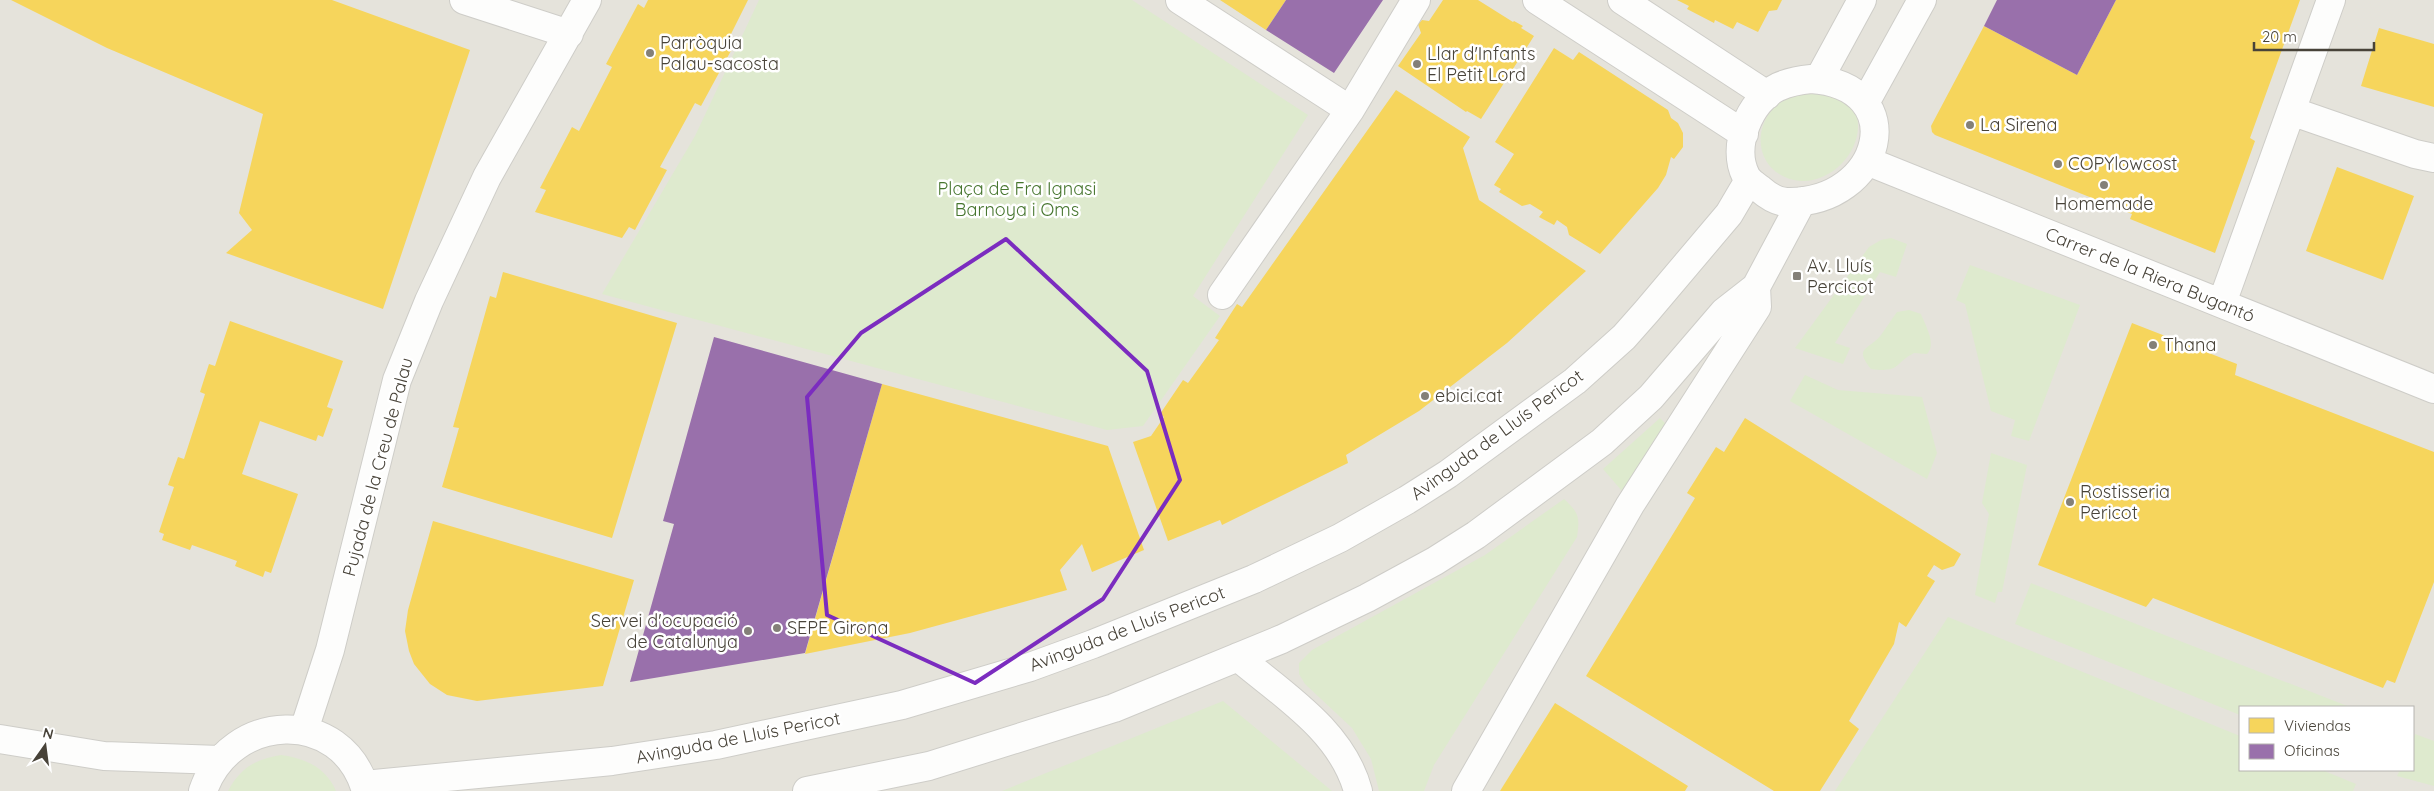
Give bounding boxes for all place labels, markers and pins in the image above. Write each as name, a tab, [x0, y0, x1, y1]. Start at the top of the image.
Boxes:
place label: Parròquia Palau-sacosta	[660, 31, 779, 75]
place label: Llar d'Infants El Petit Lord	[1427, 42, 1535, 86]
marker: Parròquia Palau-sacosta	[644, 47, 656, 59]
marker: Llar d'Infants El Petit Lord	[1411, 58, 1423, 70]
place label: La Sirena	[1980, 113, 2057, 136]
marker: La Sirena	[1964, 119, 1976, 131]
place label: COPYlowcost	[2068, 152, 2177, 175]
marker: COPYlowcost	[2052, 158, 2064, 170]
marker: Homemade	[2098, 179, 2110, 191]
place label: Homemade	[2055, 192, 2153, 215]
place label: Av. Lluís Percicot	[1807, 254, 1874, 298]
marker: Av. Lluís Percicot	[1791, 270, 1803, 282]
place label: Thana	[2163, 333, 2216, 356]
marker: Thana	[2147, 339, 2159, 351]
place label: ebici.cat	[1435, 384, 1503, 407]
marker: ebici.cat	[1419, 390, 1431, 402]
place label: Rostisseria Pericot	[2080, 480, 2170, 524]
marker: Rostisseria Pericot	[2064, 496, 2076, 508]
place label: Servei d'ocupació de Catalunya	[591, 609, 738, 653]
place label: SEPE Girona	[787, 616, 888, 639]
marker: SEPE Girona	[771, 622, 783, 634]
marker: Servei d'ocupació de Catalunya	[742, 625, 754, 637]

